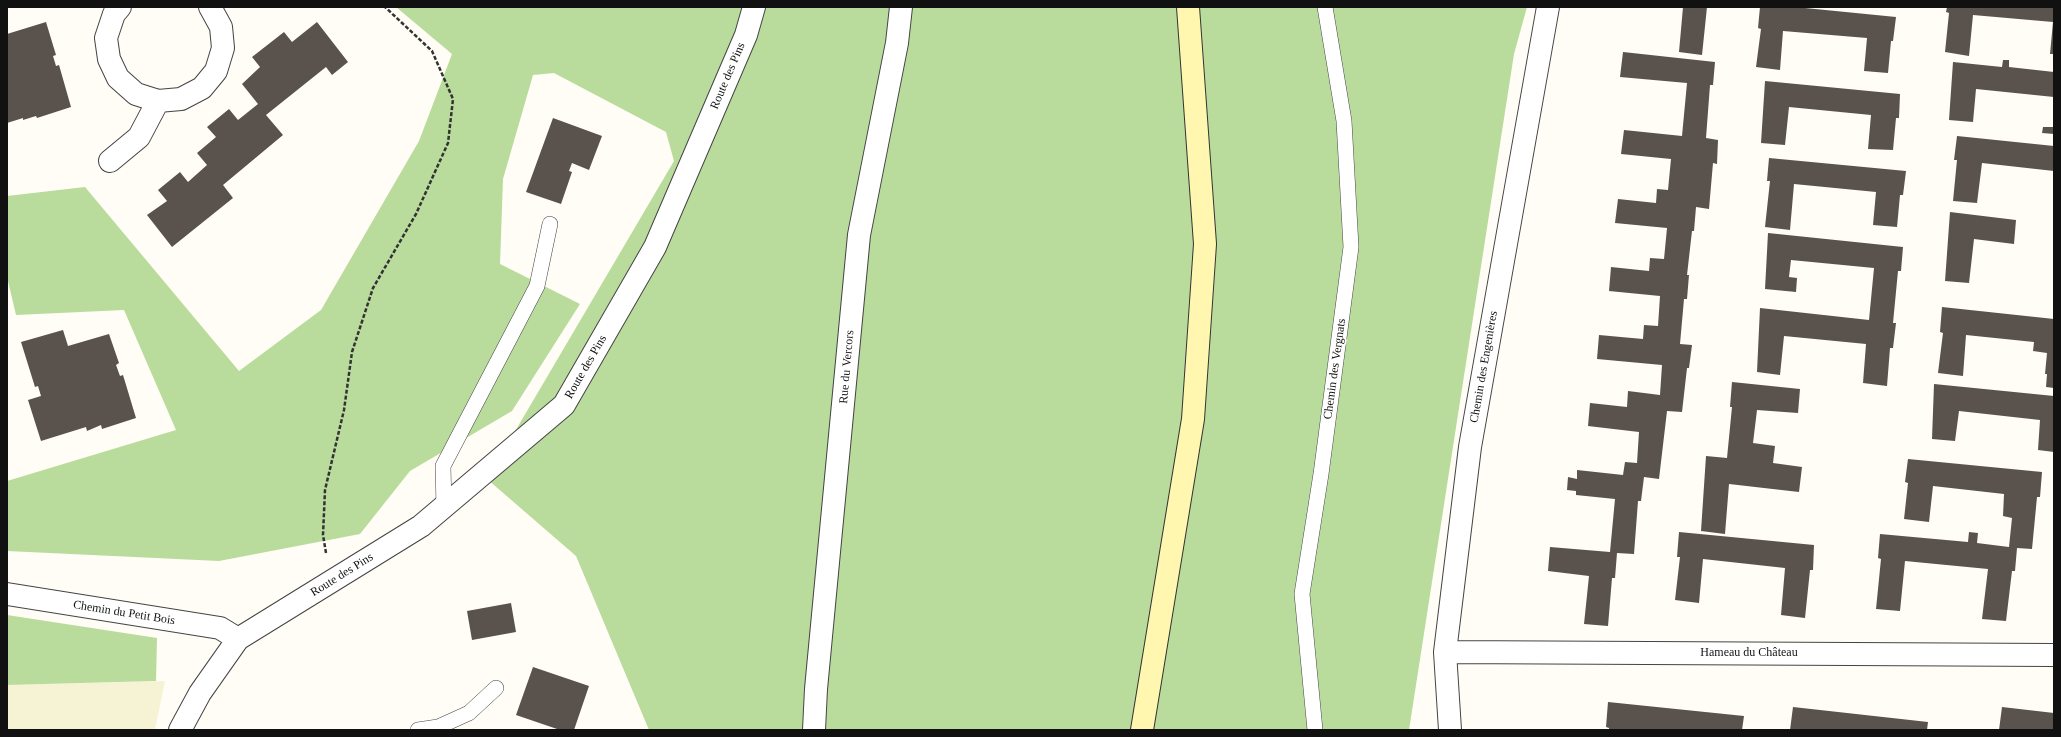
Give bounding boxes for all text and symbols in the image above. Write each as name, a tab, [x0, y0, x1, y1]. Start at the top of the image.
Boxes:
street label: Route des Pins	[707, 40, 749, 112]
street label: Chemin des Engenières	[1467, 310, 1501, 424]
street label: Chemin des Vergnats	[1321, 318, 1349, 420]
street label: Rue du Vercors	[837, 330, 857, 404]
street label: Route des Pins	[562, 333, 610, 401]
street label: Route des Pins	[308, 550, 376, 600]
street label: Chemin du Petit Bois	[72, 598, 176, 628]
street label: Hameau du Château	[1700, 646, 1798, 660]

